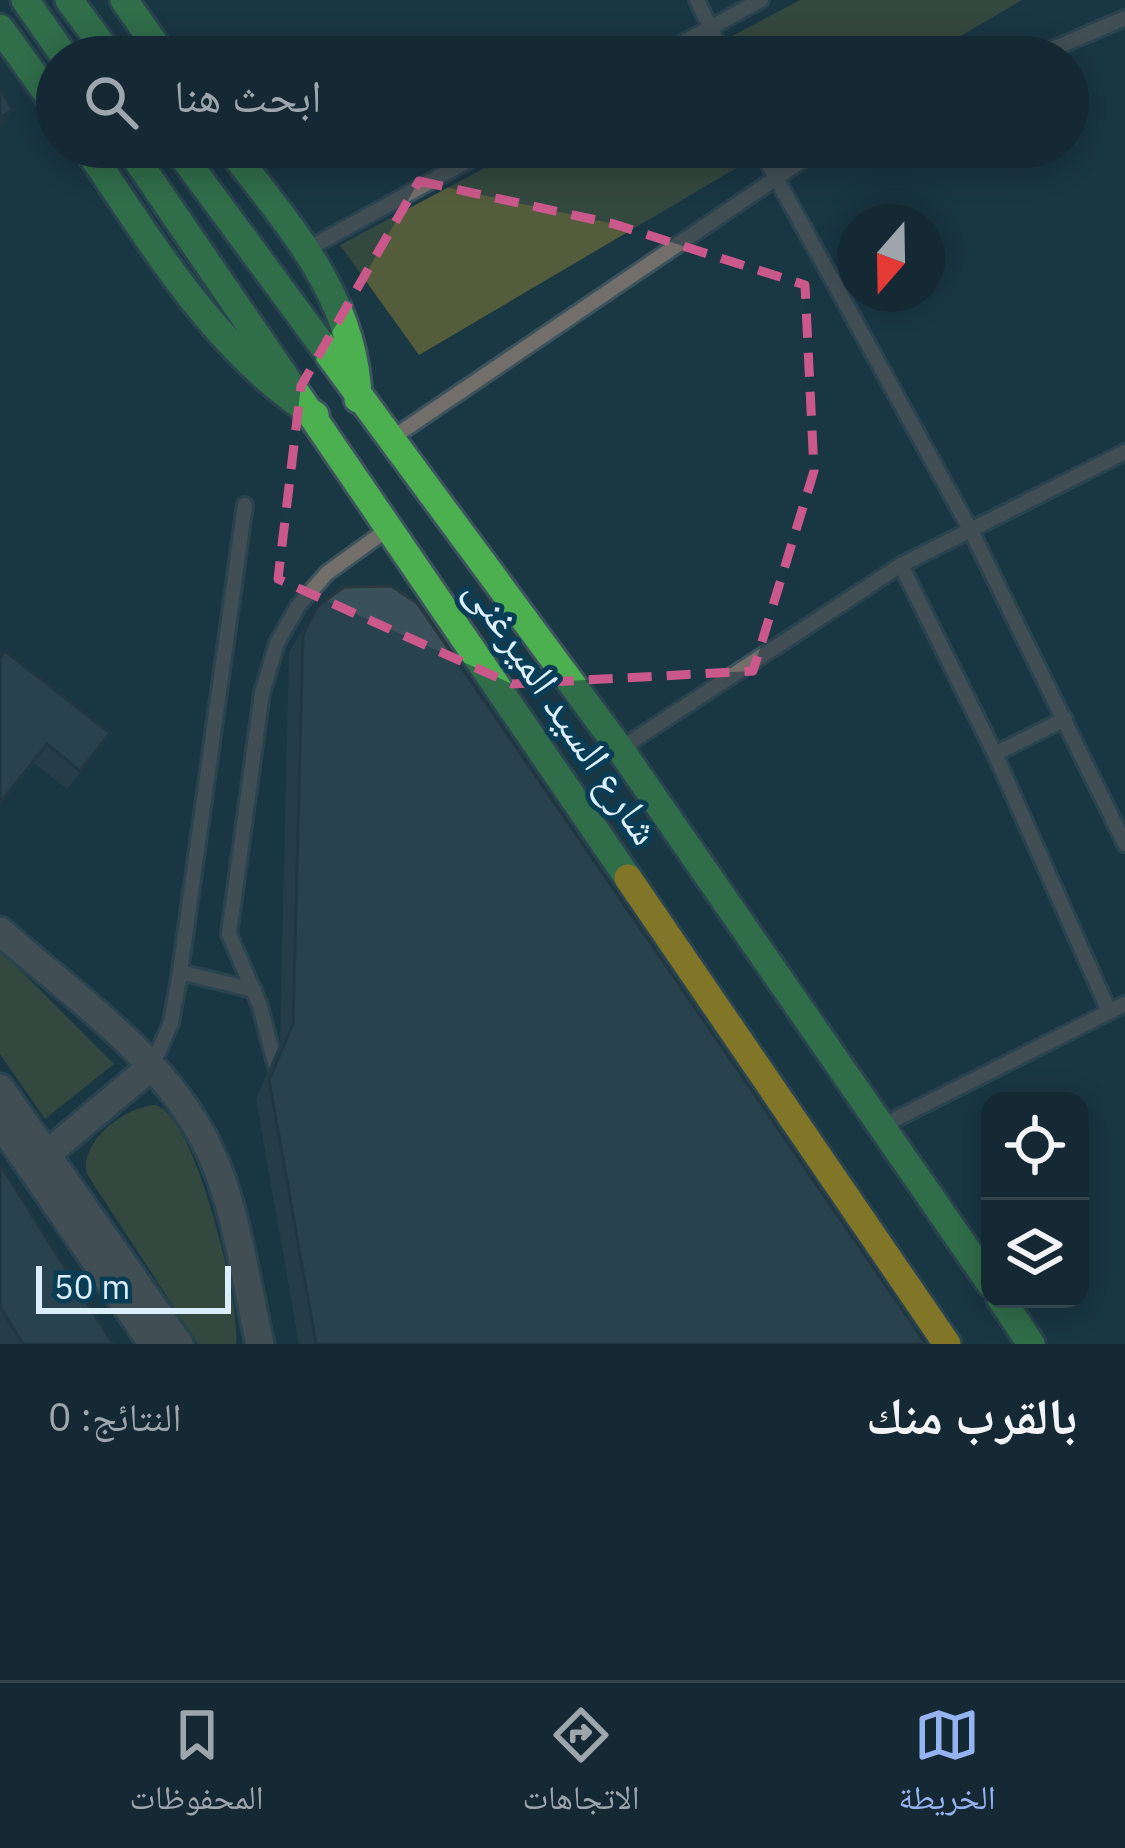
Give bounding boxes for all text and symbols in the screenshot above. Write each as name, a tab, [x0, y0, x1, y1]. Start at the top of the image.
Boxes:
search box	[36, 36, 1089, 168]
text: ابحث هنا	[174, 66, 322, 124]
icon: search	[78, 69, 144, 135]
north arrow	[837, 204, 945, 312]
street label: شارع السيد الميرغنى	[454, 565, 674, 855]
map controls	[981, 1092, 1089, 1308]
button: locate	[981, 1092, 1089, 1200]
button: layers	[981, 1200, 1089, 1308]
scale bar	[36, 1260, 231, 1313]
text: 50 m	[54, 1265, 130, 1308]
text: بالقرب منك	[866, 1382, 1077, 1448]
text: النتائج: 0	[48, 1391, 182, 1442]
tab: المحفوظات	[129, 1702, 264, 1830]
tab: الاتجاهات	[522, 1702, 640, 1830]
tab: الخريطة	[898, 1702, 996, 1830]

